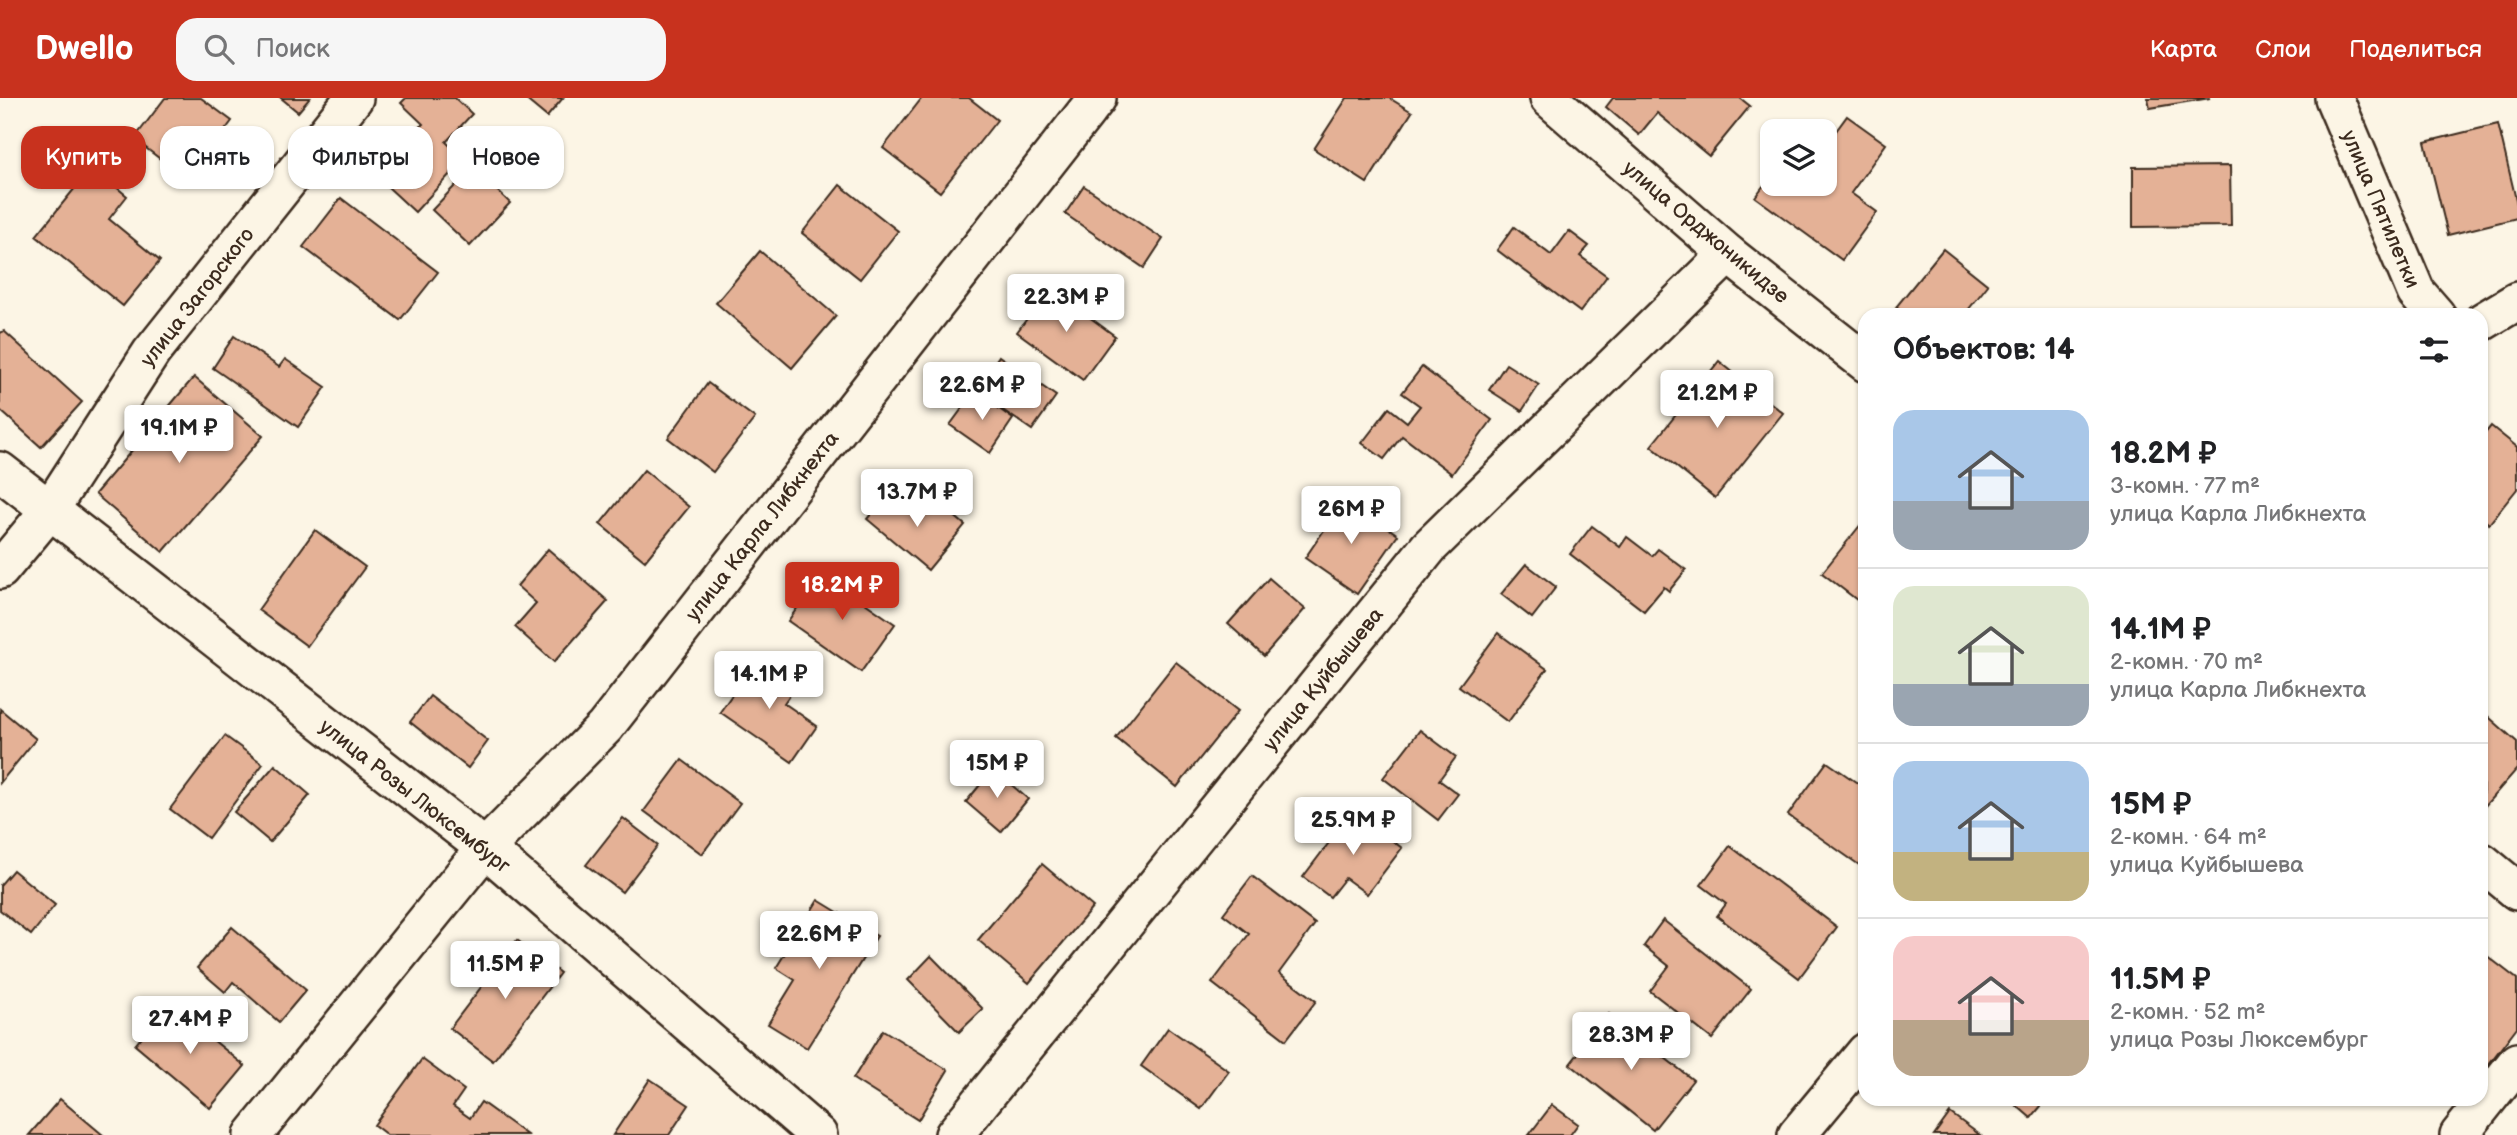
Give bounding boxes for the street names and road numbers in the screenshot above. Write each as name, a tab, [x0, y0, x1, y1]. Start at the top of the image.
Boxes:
street label: улица Пятилетки	[2336, 127, 2425, 292]
street label: улица Орджоникидзе	[1618, 156, 1794, 309]
street label: улица Загорского	[135, 223, 260, 372]
street label: улица Карла Либкнехта	[681, 426, 845, 626]
street label: улица Куйбышева	[1258, 602, 1389, 756]
street label: улица Розы Люксембург	[314, 714, 515, 879]

